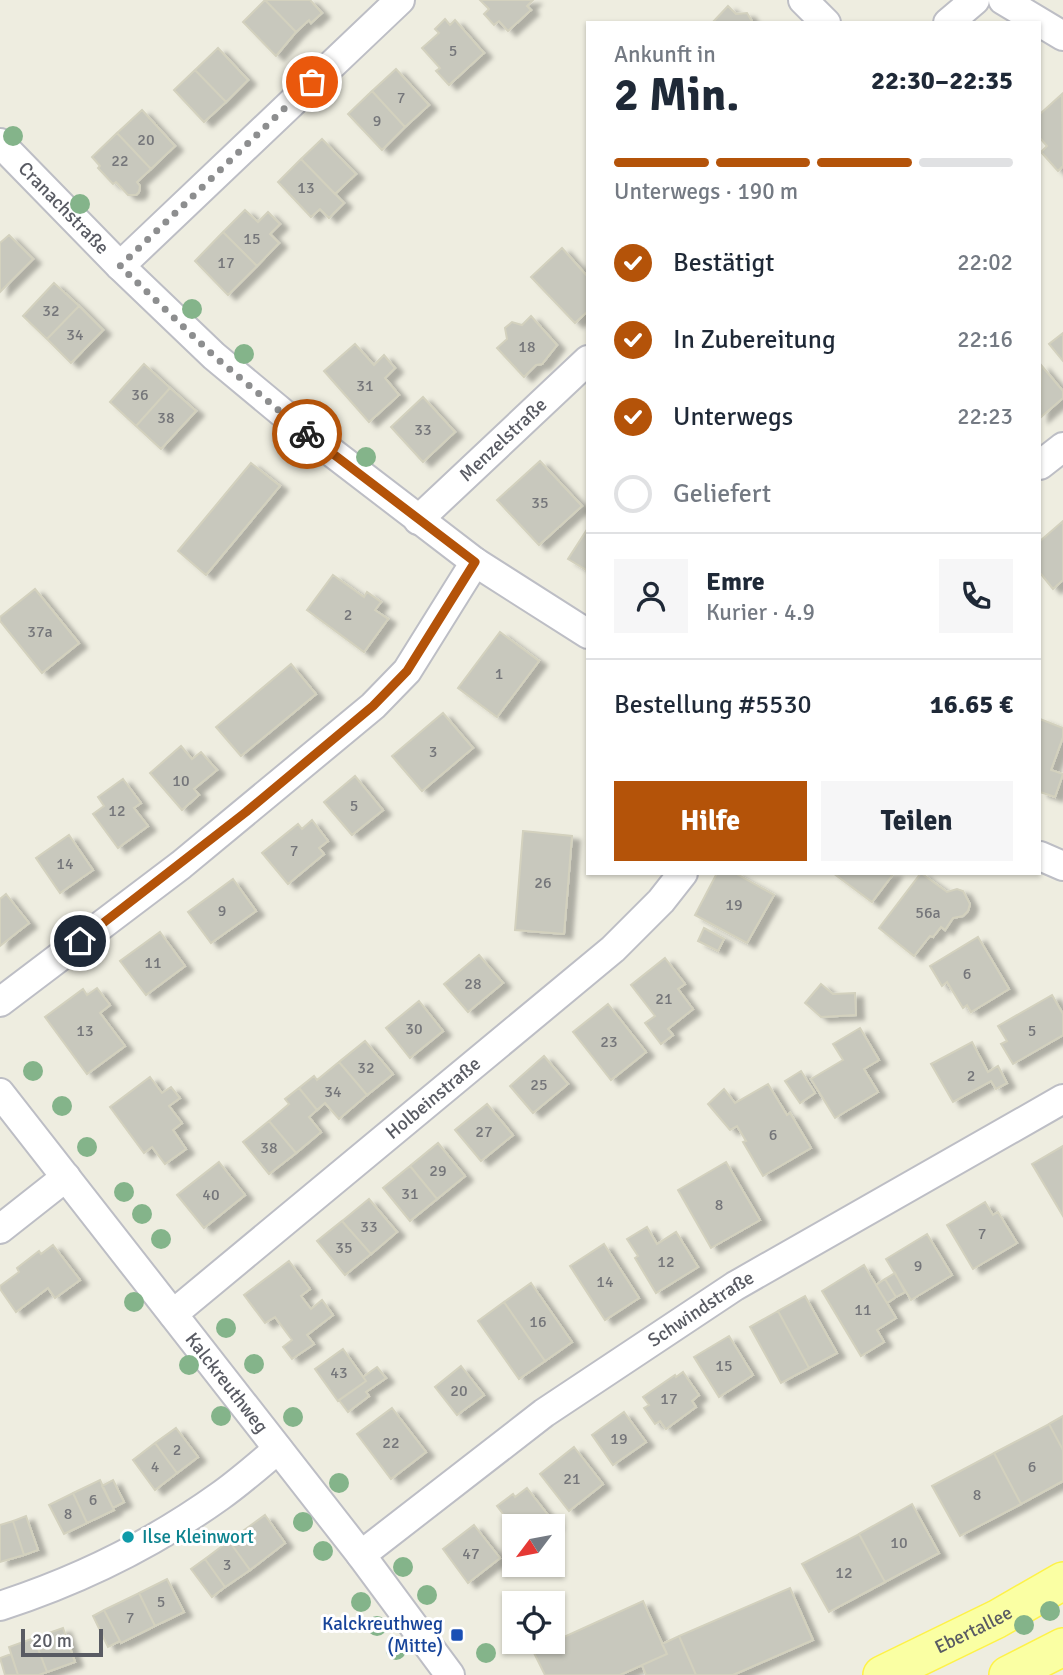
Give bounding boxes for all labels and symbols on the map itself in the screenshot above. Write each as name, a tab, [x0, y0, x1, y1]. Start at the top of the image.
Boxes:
house number: 5	[449, 41, 457, 61]
pin	[282, 52, 342, 112]
house number: 7	[397, 88, 405, 108]
house number: 9	[373, 111, 381, 131]
house number: 20	[137, 130, 155, 150]
house number: 22	[111, 151, 129, 171]
street label: Cranachstraße	[13, 157, 114, 260]
house number: 13	[297, 178, 315, 198]
house number: 15	[243, 229, 261, 249]
house number: 17	[217, 253, 235, 273]
house number: 32	[42, 301, 60, 321]
house number: 34	[66, 325, 84, 345]
house number: 18	[518, 337, 536, 357]
house number: 31	[356, 376, 374, 396]
house number: 36	[131, 385, 149, 405]
street label: Menzelstraße	[454, 393, 552, 487]
courier	[272, 399, 342, 469]
house number: 38	[157, 408, 175, 428]
house number: 33	[414, 420, 432, 440]
house number: 35	[531, 493, 549, 513]
house number: 2	[344, 605, 352, 625]
house number: 37a	[27, 622, 53, 642]
house number: 1	[495, 664, 503, 684]
house number: 3	[429, 742, 437, 762]
house number: 10	[172, 771, 190, 791]
house number: 5	[350, 796, 358, 816]
house number: 12	[108, 801, 126, 821]
house number: 7	[290, 841, 298, 861]
house number: 14	[56, 854, 74, 874]
house number: 26	[534, 873, 552, 893]
house number: 19	[725, 895, 743, 915]
house number: 9	[218, 901, 226, 921]
house number: 56a	[915, 903, 941, 923]
pin	[50, 911, 110, 971]
house number: 11	[144, 953, 162, 973]
house number: 6	[963, 964, 971, 984]
house number: 28	[464, 974, 482, 994]
house number: 21	[655, 989, 673, 1009]
house number: 30	[405, 1019, 423, 1039]
house number: 13	[76, 1021, 94, 1041]
house number: 5	[1028, 1021, 1036, 1041]
house number: 23	[600, 1032, 618, 1052]
street label: Holbeinstraße	[381, 1052, 486, 1145]
house number: 32	[357, 1058, 375, 1078]
house number: 2	[967, 1066, 975, 1086]
house number: 25	[530, 1075, 548, 1095]
house number: 34	[324, 1082, 342, 1102]
house number: 27	[475, 1122, 493, 1142]
house number: 6	[769, 1125, 777, 1145]
house number: 38	[260, 1138, 278, 1158]
house number: 29	[429, 1161, 447, 1181]
house number: 31	[401, 1184, 419, 1204]
house number: 40	[202, 1185, 220, 1205]
house number: 8	[715, 1195, 723, 1215]
house number: 33	[360, 1217, 378, 1237]
house number: 7	[978, 1224, 986, 1244]
house number: 35	[335, 1238, 353, 1258]
house number: 12	[657, 1252, 675, 1272]
house number: 9	[914, 1256, 922, 1276]
street label: Schwindstraße	[643, 1266, 758, 1352]
house number: 14	[596, 1272, 614, 1292]
house number: 11	[854, 1300, 872, 1320]
house number: 16	[529, 1312, 547, 1332]
street label: Kalckreuthweg	[180, 1328, 273, 1438]
house number: 15	[715, 1356, 733, 1376]
house number: 43	[330, 1363, 348, 1383]
house number: 20	[450, 1381, 468, 1401]
house number: 17	[660, 1389, 678, 1409]
house number: 19	[610, 1429, 628, 1449]
house number: 22	[382, 1433, 400, 1453]
house number: 2	[173, 1440, 181, 1460]
house number: 4	[151, 1457, 160, 1477]
house number: 6	[1028, 1457, 1036, 1477]
house number: 21	[563, 1469, 581, 1489]
house number: 8	[973, 1485, 981, 1505]
house number: 6	[89, 1490, 97, 1510]
house number: 8	[64, 1504, 72, 1524]
north arrow	[502, 1514, 565, 1577]
place label: Ilse Kleinwort	[142, 1525, 254, 1549]
marker: Ilse Kleinwort	[120, 1529, 136, 1545]
house number: 10	[890, 1533, 908, 1553]
house number: 47	[462, 1544, 480, 1564]
house number: 3	[223, 1555, 231, 1575]
house number: 12	[835, 1563, 853, 1583]
house number: 5	[157, 1592, 165, 1612]
street label: Ebertallee	[931, 1601, 1017, 1659]
house number: 7	[126, 1608, 134, 1628]
place label: Kalckreuthweg (Mitte)	[322, 1612, 443, 1658]
scale bar	[21, 1626, 103, 1658]
marker: Kalckreuthweg (Mitte)	[449, 1627, 465, 1643]

